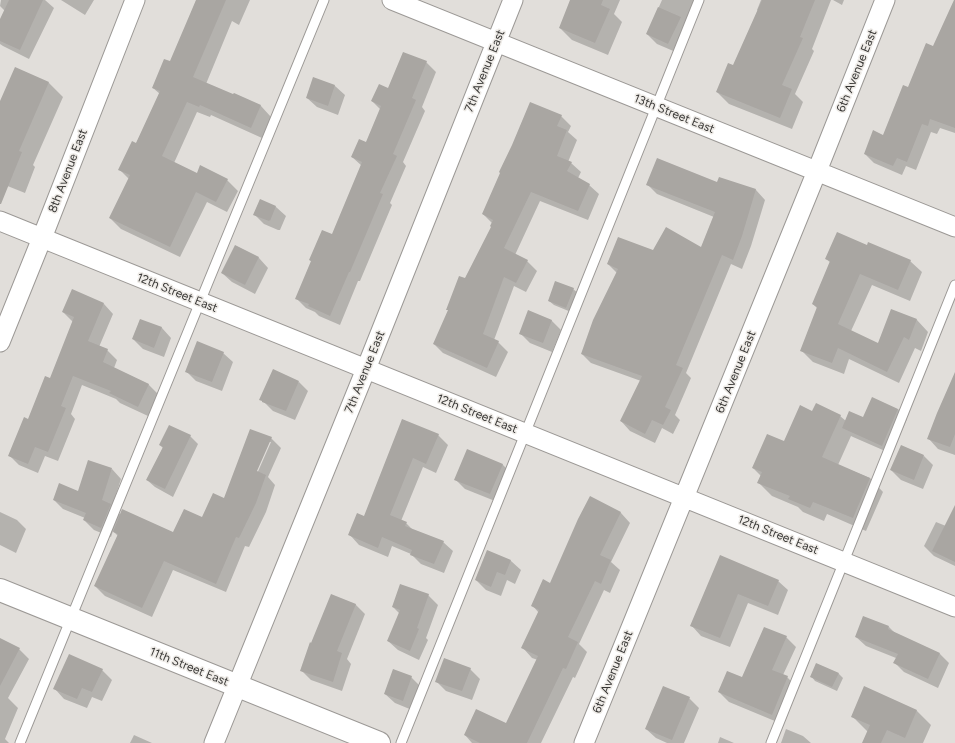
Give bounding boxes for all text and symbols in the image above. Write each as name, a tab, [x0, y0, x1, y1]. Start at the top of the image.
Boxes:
street label: 7th Avenue East	[462, 28, 508, 114]
street label: 6th Avenue East	[834, 28, 880, 114]
street label: 13th Street East	[632, 91, 716, 137]
street label: 8th Avenue East	[45, 127, 91, 215]
street label: 12th Street East	[135, 270, 219, 316]
street label: 7th Avenue East	[342, 329, 388, 415]
street label: 6th Avenue East	[713, 329, 759, 415]
street label: 12th Street East	[435, 391, 519, 437]
street label: 12th Street East	[736, 512, 820, 558]
street label: 6th Avenue East	[590, 629, 636, 715]
street label: 11th Street East	[147, 645, 231, 689]

